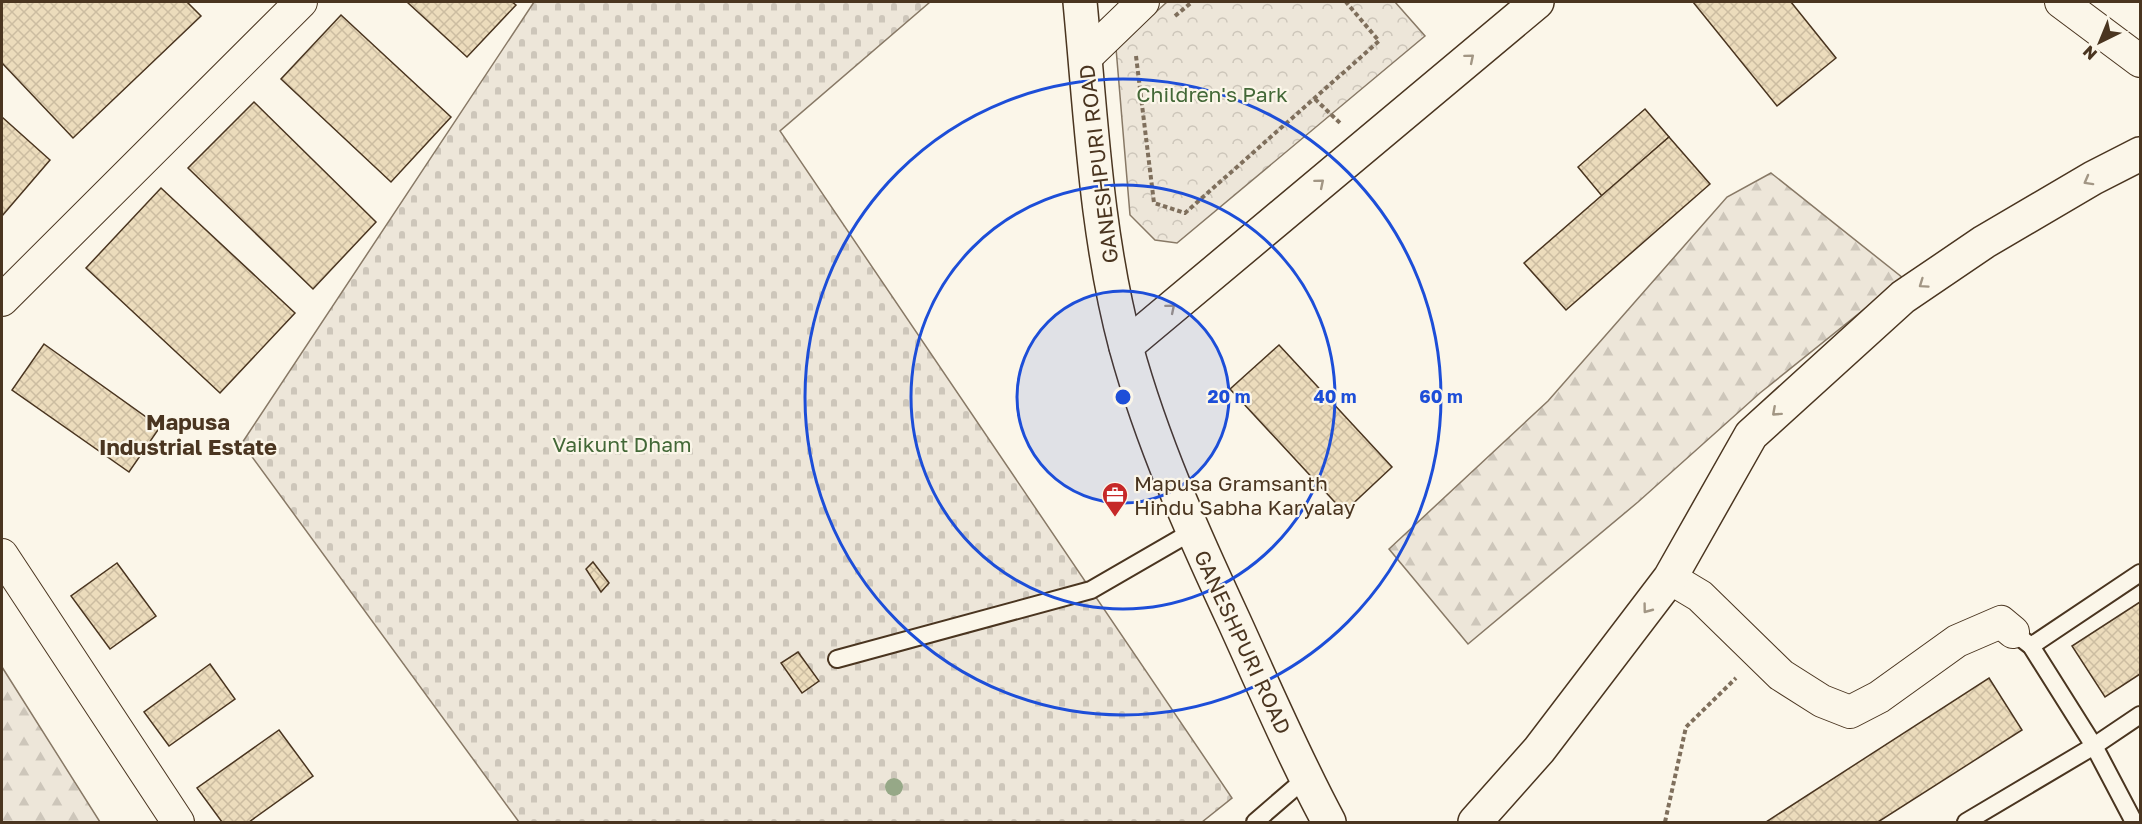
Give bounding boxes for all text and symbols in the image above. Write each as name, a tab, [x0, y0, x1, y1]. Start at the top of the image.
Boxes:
north arrow	[2070, 12, 2130, 72]
text: N	[2078, 42, 2101, 64]
one-way arrow	[1463, 54, 1474, 65]
street label: GANESHPURI ROAD	[1073, 63, 1123, 265]
park label: Children's Park	[1136, 81, 1288, 107]
one-way arrow	[2084, 174, 2094, 185]
one-way arrow	[1313, 179, 1324, 190]
one-way arrow	[1918, 277, 1929, 288]
one-way arrow	[1164, 305, 1175, 316]
text: 20 m	[1208, 385, 1250, 407]
text: 40 m	[1313, 385, 1357, 407]
text: 60 m	[1419, 385, 1463, 407]
centre of rings	[1113, 387, 1133, 407]
one-way arrow	[1773, 405, 1783, 416]
district label: Mapusa Industrial Estate	[99, 408, 277, 460]
park label: Vaikunt Dham	[552, 431, 692, 457]
place label: Mapusa Gramsanth Hindu Sabha Karyalay	[1134, 470, 1356, 520]
office icon: Mapusa Gramsanth Hindu Sabha Karyalay	[1100, 480, 1130, 518]
street label: GANESHPURI ROAD	[1189, 546, 1297, 738]
one-way arrow	[1643, 602, 1654, 613]

